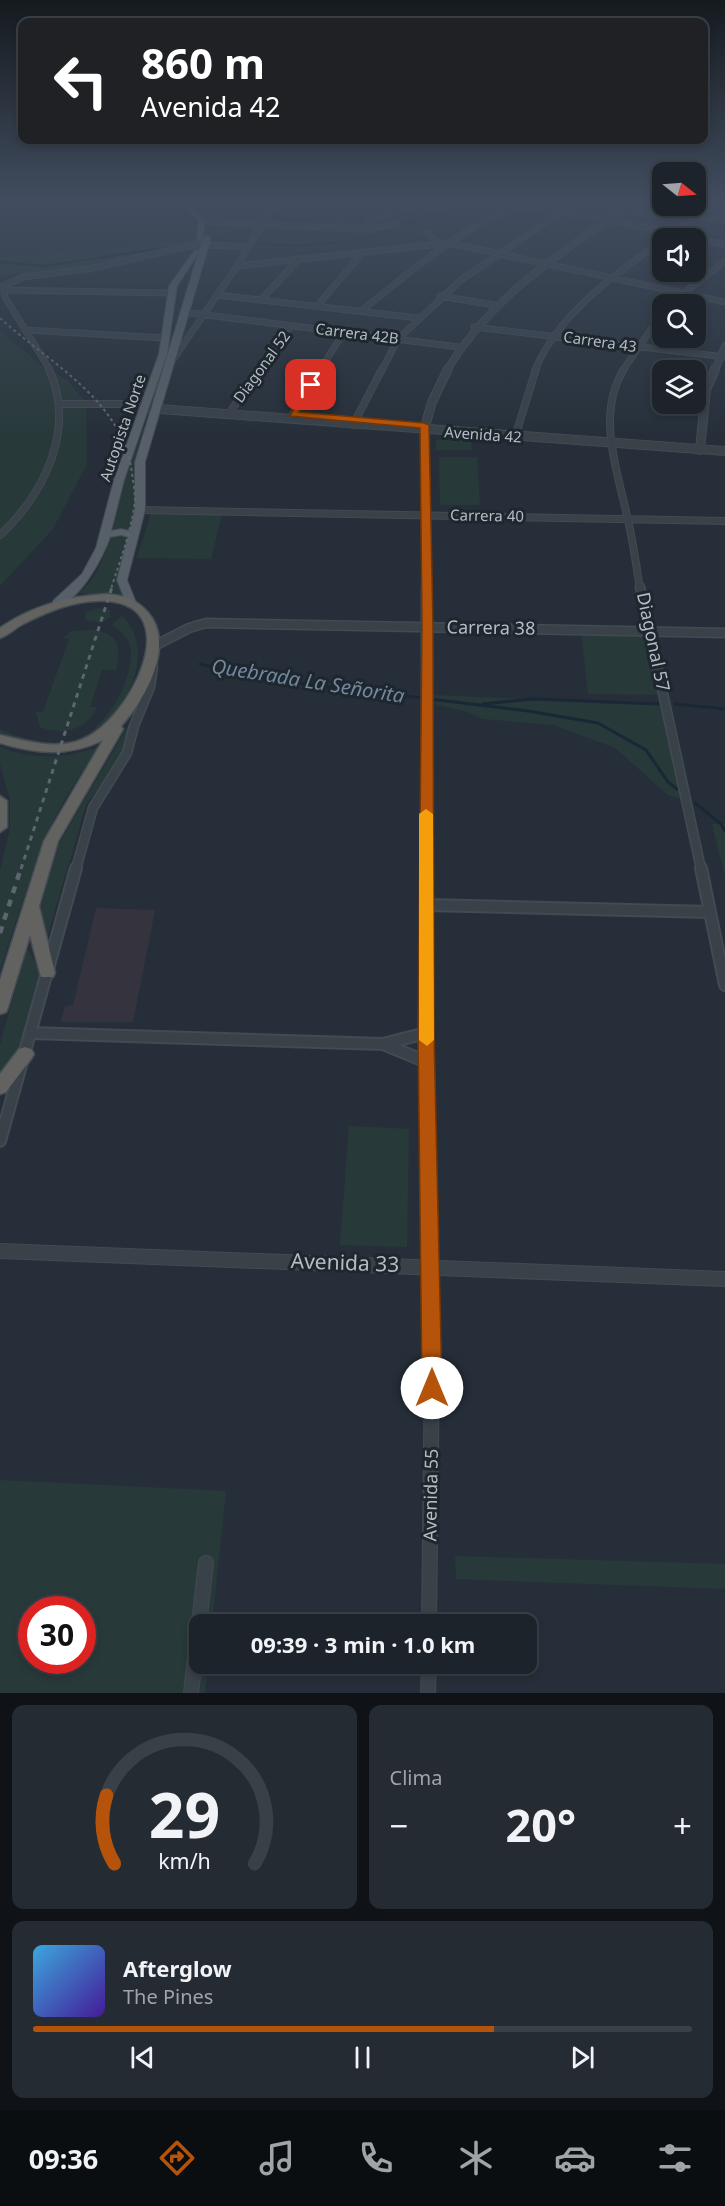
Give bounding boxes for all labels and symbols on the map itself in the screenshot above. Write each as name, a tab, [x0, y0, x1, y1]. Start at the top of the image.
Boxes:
north arrow	[652, 162, 706, 216]
street label: Carrera 42B	[314, 318, 400, 348]
street label: Diagonal 52	[228, 326, 294, 406]
street label: Carrera 43	[562, 326, 638, 356]
pin	[285, 359, 336, 410]
street label: Autopista Norte	[94, 372, 150, 484]
street label: Avenida 42	[444, 421, 522, 447]
street label: Carrera 40	[450, 504, 524, 526]
street label: Diagonal 57	[632, 590, 676, 694]
street label: Carrera 38	[447, 614, 536, 640]
water label: Quebrada La Señorita	[210, 652, 406, 709]
street label: Avenida 33	[290, 1246, 400, 1278]
position arrow	[400, 1356, 464, 1420]
street label: Avenida 55	[417, 1448, 443, 1542]
speed limit sign: 30	[18, 1596, 96, 1674]

